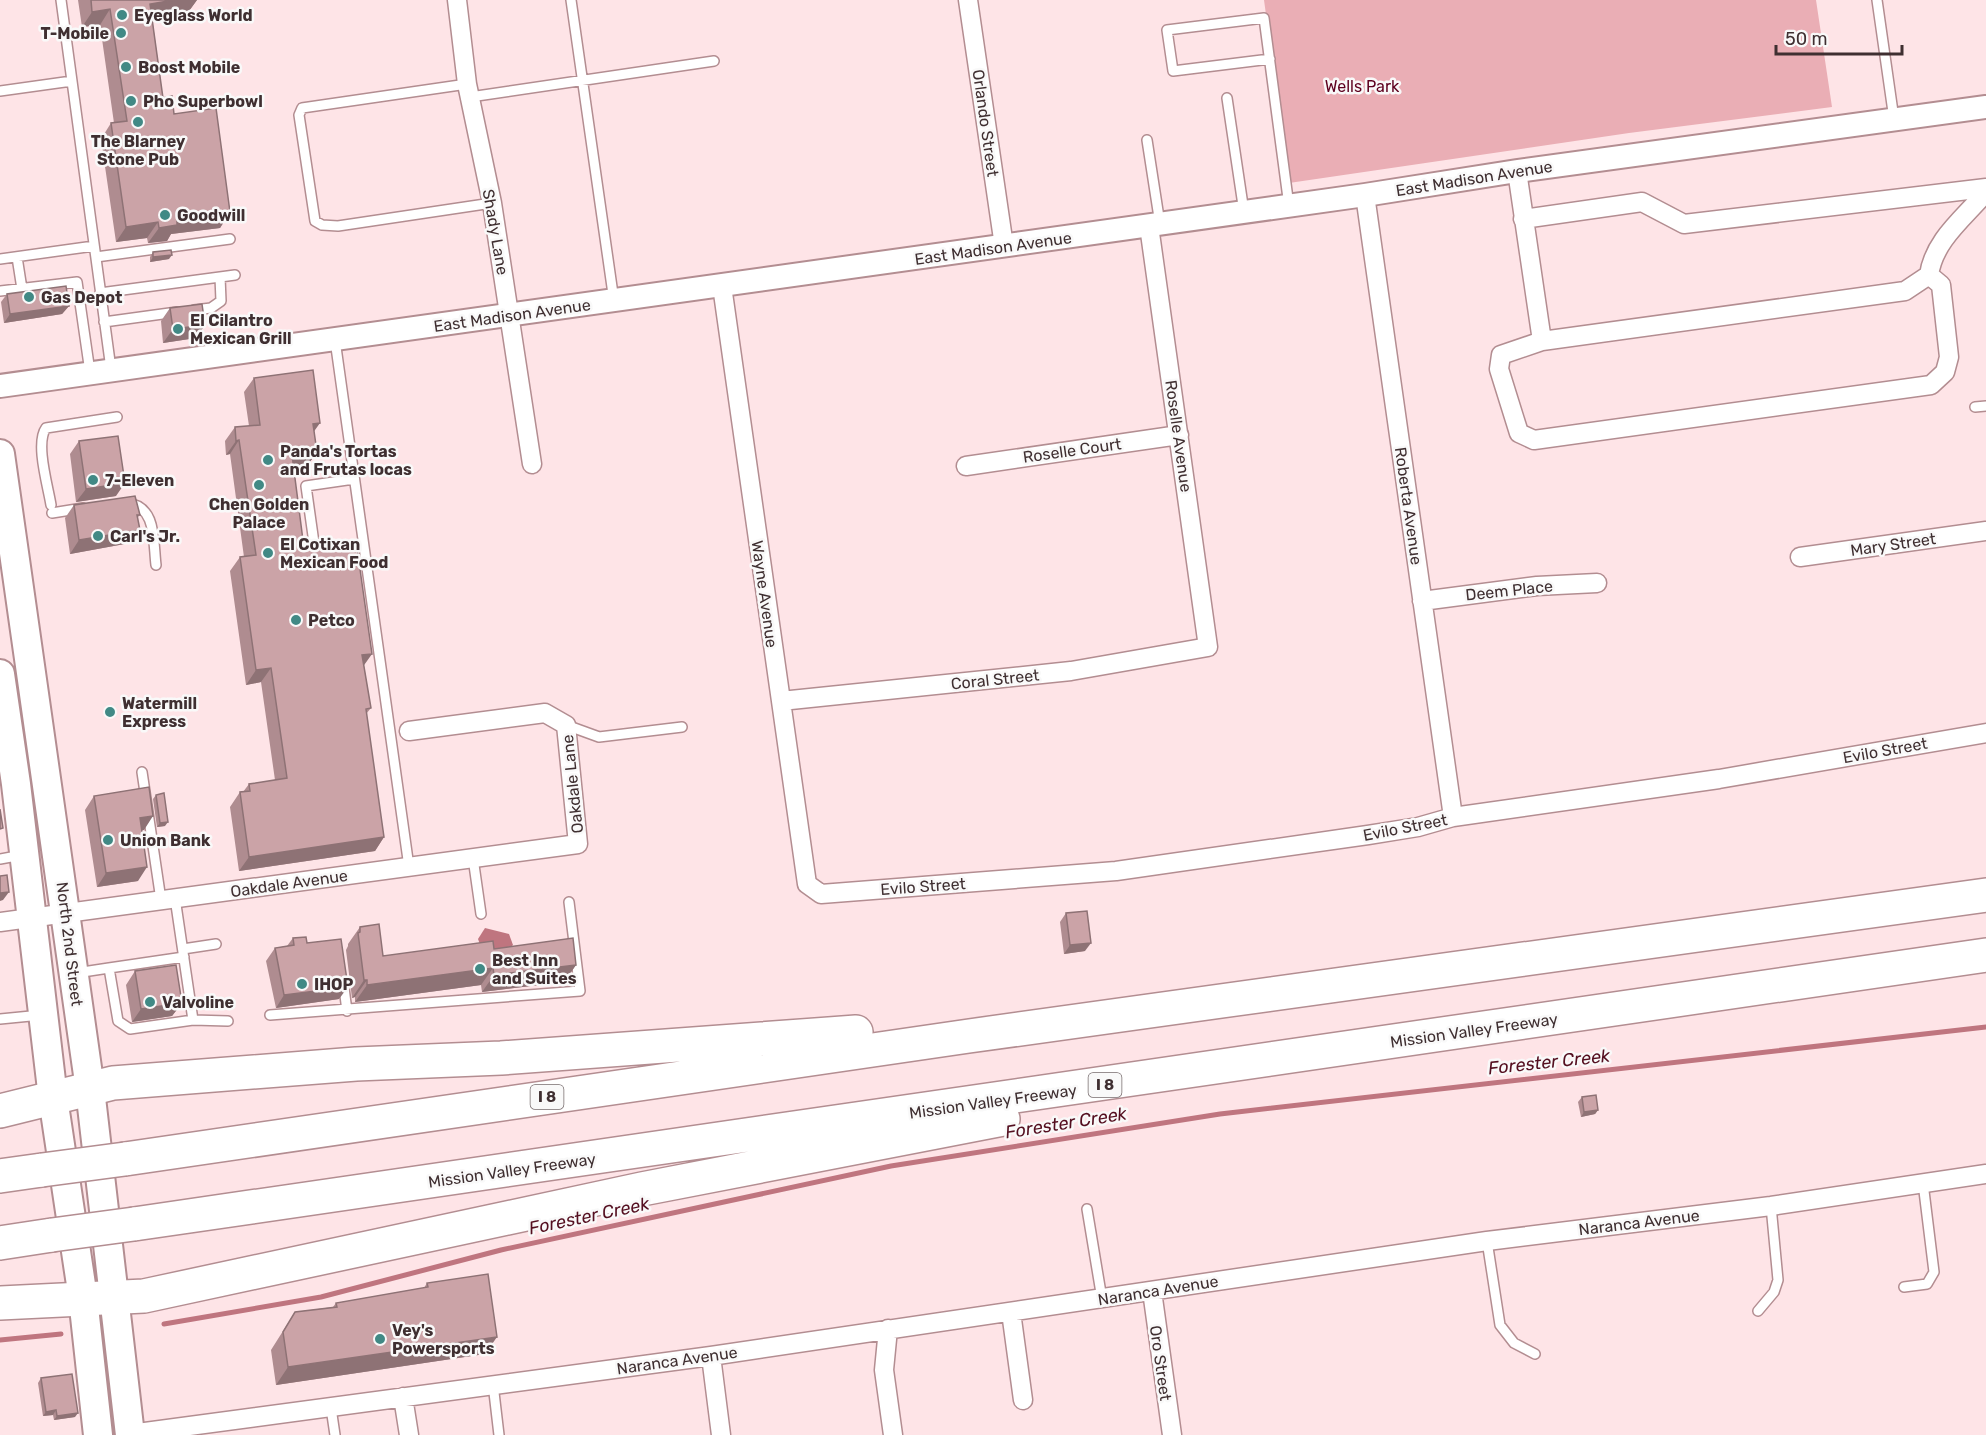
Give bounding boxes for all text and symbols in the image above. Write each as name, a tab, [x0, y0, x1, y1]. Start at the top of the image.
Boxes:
place label: Eyeglass World	[134, 6, 253, 25]
marker: Eyeglass World	[115, 8, 129, 22]
scale bar	[1776, 18, 1902, 56]
place label: T-Mobile	[41, 24, 109, 43]
marker: T-Mobile	[114, 26, 128, 40]
text: 50 m	[1785, 28, 1828, 50]
place label: Boost Mobile	[138, 58, 240, 77]
marker: Boost Mobile	[119, 60, 133, 74]
street label: Orlando Street	[969, 68, 1002, 178]
park label: Wells Park	[1325, 77, 1400, 96]
place label: Pho Superbowl	[143, 92, 263, 111]
marker: Pho Superbowl	[124, 94, 138, 108]
marker: The Blarney Stone Pub	[131, 115, 145, 129]
place label: The Blarney Stone Pub	[91, 132, 186, 169]
street label: East Madison Avenue	[1394, 157, 1554, 200]
street label: Shady Lane	[479, 188, 512, 277]
place label: Goodwill	[177, 206, 245, 225]
marker: Goodwill	[158, 208, 172, 222]
street label: East Madison Avenue	[913, 228, 1073, 269]
place label: Gas Depot	[41, 288, 123, 307]
marker: Gas Depot	[22, 290, 36, 304]
street label: East Madison Avenue	[432, 295, 592, 336]
place label: El Cilantro Mexican Grill	[190, 311, 292, 348]
marker: El Cilantro Mexican Grill	[171, 322, 185, 336]
street label: Roselle Avenue	[1161, 379, 1196, 493]
street label: Roselle Court	[1022, 434, 1122, 467]
place label: Panda's Tortas and Frutas locas	[280, 442, 412, 479]
street label: Roberta Avenue	[1391, 446, 1426, 566]
marker: Panda's Tortas and Frutas locas	[261, 453, 275, 467]
place label: 7-Eleven	[105, 471, 174, 490]
marker: 7-Eleven	[86, 473, 100, 487]
marker: Chen Golden Palace	[252, 478, 266, 492]
place label: Chen Golden Palace	[209, 495, 309, 532]
place label: Carl's Jr.	[110, 527, 180, 546]
marker: Carl's Jr.	[91, 529, 105, 543]
street label: Mary Street	[1849, 529, 1937, 560]
place label: El Cotixan Mexican Food	[280, 535, 388, 572]
street label: Wayne Avenue	[748, 539, 781, 649]
marker: El Cotixan Mexican Food	[261, 546, 275, 560]
street label: Deem Place	[1464, 576, 1554, 605]
place label: Petco	[308, 611, 355, 630]
marker: Petco	[289, 613, 303, 627]
street label: Coral Street	[950, 665, 1040, 694]
place label: Watermill Express	[122, 694, 197, 731]
marker: Watermill Express	[103, 705, 117, 719]
street label: Oakdale Lane	[558, 734, 587, 834]
street label: Evilo Street	[1841, 734, 1929, 767]
street label: Evilo Street	[1361, 810, 1449, 845]
place label: Union Bank	[120, 831, 211, 850]
marker: Union Bank	[101, 833, 115, 847]
street label: Oakdale Avenue	[229, 866, 349, 901]
street label: Evilo Street	[880, 874, 966, 899]
street label: North 2nd Street	[52, 881, 87, 1007]
place label: Best Inn and Suites	[492, 951, 577, 988]
marker: Best Inn and Suites	[473, 962, 487, 976]
place label: IHOP	[314, 975, 353, 994]
marker: IHOP	[295, 977, 309, 991]
place label: Valvoline	[162, 993, 234, 1012]
marker: Valvoline	[143, 995, 157, 1009]
street label: Mission Valley Freeway	[1389, 1009, 1559, 1052]
water label: Forester Creek	[1487, 1045, 1612, 1079]
road number: I 8	[1088, 1073, 1122, 1097]
street label: Mission Valley Freeway	[908, 1080, 1078, 1123]
road number: I 8	[530, 1085, 564, 1109]
water label: Forester Creek	[1004, 1102, 1129, 1143]
street label: Mission Valley Freeway	[427, 1149, 597, 1192]
water label: Forester Creek	[527, 1192, 652, 1240]
street label: Naranca Avenue	[1578, 1206, 1701, 1239]
street label: Naranca Avenue	[1097, 1272, 1220, 1309]
place label: Vey's Powersports	[392, 1321, 495, 1358]
street label: Oro Street	[1146, 1324, 1175, 1402]
marker: Vey's Powersports	[373, 1332, 387, 1346]
street label: Naranca Avenue	[616, 1343, 739, 1378]

